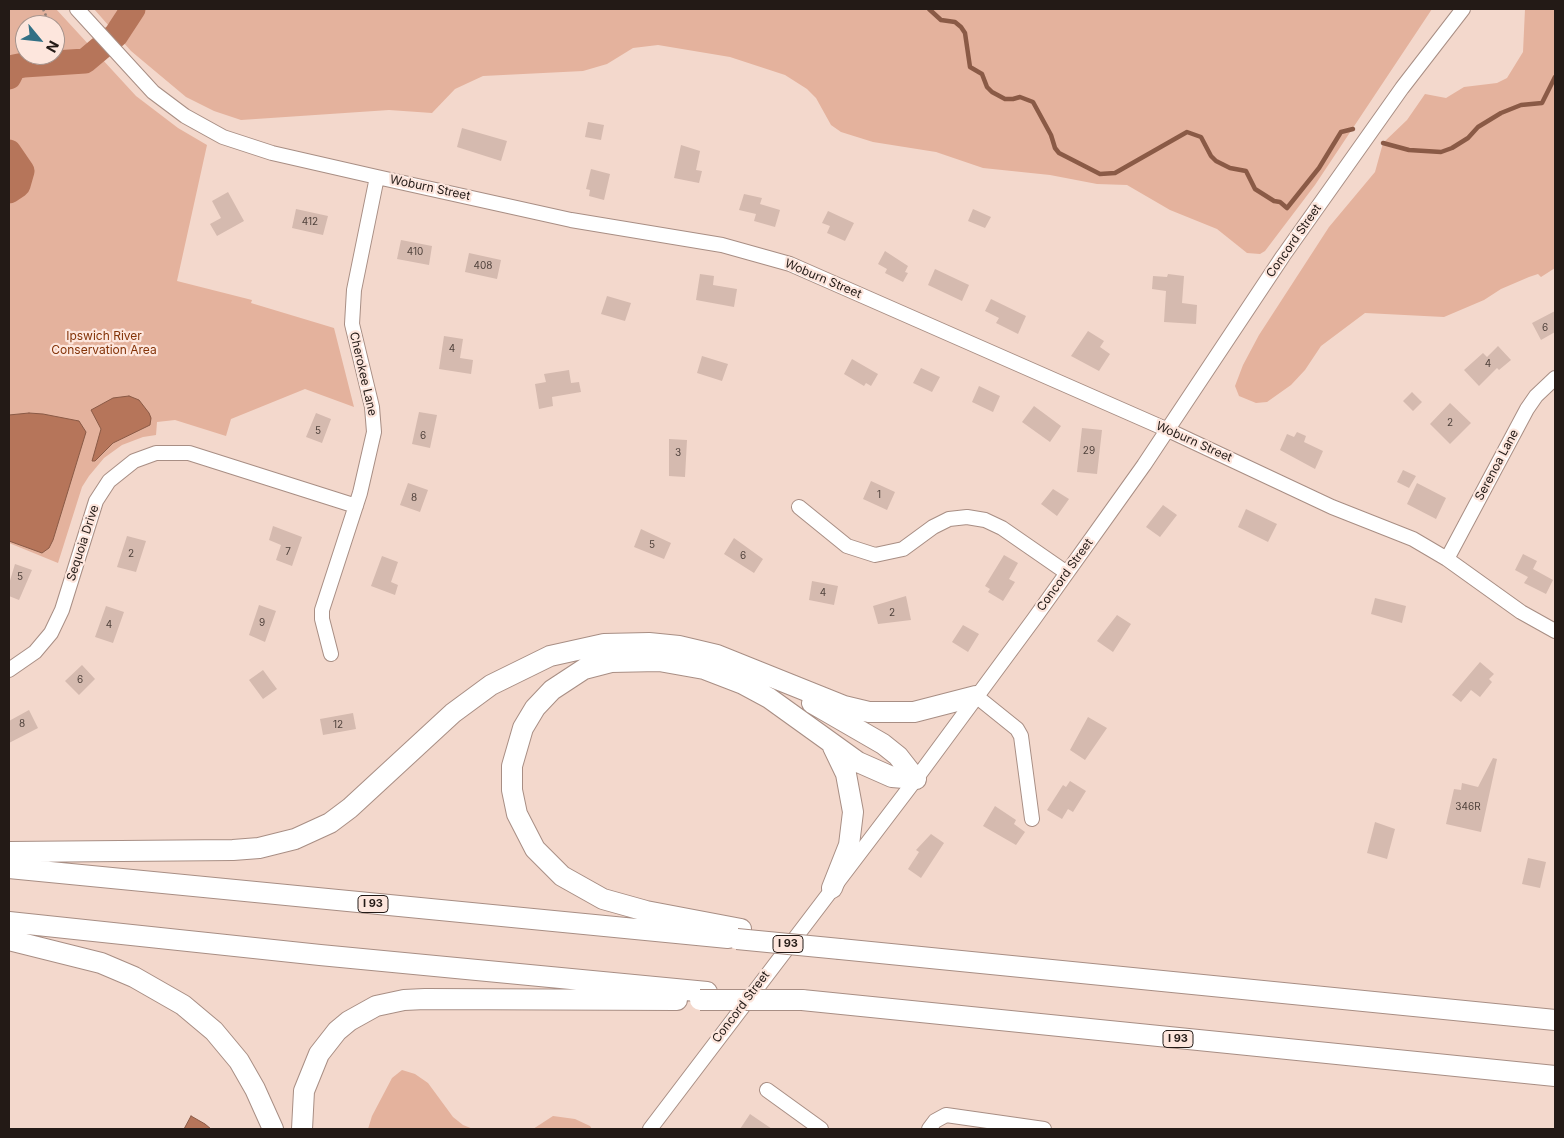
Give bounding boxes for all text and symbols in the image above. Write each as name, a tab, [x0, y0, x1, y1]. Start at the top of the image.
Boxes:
north arrow	[15, 15, 65, 65]
text: N	[43, 38, 63, 56]
street label: Woburn Street	[388, 172, 472, 204]
street label: Concord Street	[1263, 202, 1325, 280]
house number: 412	[302, 216, 318, 228]
house number: 410	[407, 246, 423, 258]
street label: Woburn Street	[782, 256, 864, 302]
house number: 408	[474, 260, 492, 272]
house number: 6	[1542, 322, 1548, 334]
park label: Ipswich River Conservation Area	[51, 329, 157, 357]
street label: Cherokee Lane	[346, 331, 380, 417]
house number: 4	[449, 343, 455, 355]
house number: 4	[1485, 358, 1491, 370]
house number: 2	[1447, 417, 1453, 429]
street label: Woburn Street	[1154, 419, 1234, 465]
house number: 5	[315, 425, 321, 437]
street label: Serenoa Lane	[1472, 427, 1522, 503]
house number: 6	[420, 430, 426, 442]
house number: 29	[1083, 445, 1095, 457]
house number: 3	[675, 447, 681, 459]
house number: 1	[877, 489, 881, 501]
house number: 8	[411, 492, 417, 504]
street label: Sequoia Drive	[64, 503, 102, 583]
street label: Concord Street	[1034, 536, 1096, 614]
house number: 5	[649, 539, 655, 551]
house number: 7	[285, 546, 291, 558]
house number: 2	[128, 548, 134, 560]
house number: 6	[740, 550, 746, 562]
house number: 5	[17, 571, 23, 583]
house number: 4	[820, 587, 826, 599]
house number: 2	[889, 607, 895, 619]
house number: 9	[259, 617, 265, 629]
house number: 4	[106, 619, 112, 631]
house number: 6	[77, 674, 83, 686]
house number: 8	[19, 718, 25, 730]
house number: 12	[333, 719, 343, 731]
house number: 346R	[1455, 801, 1481, 813]
road number: I 93	[358, 896, 388, 912]
road number: I 93	[773, 936, 803, 952]
street label: Concord Street	[709, 968, 773, 1046]
road number: I 93	[1163, 1030, 1193, 1048]

